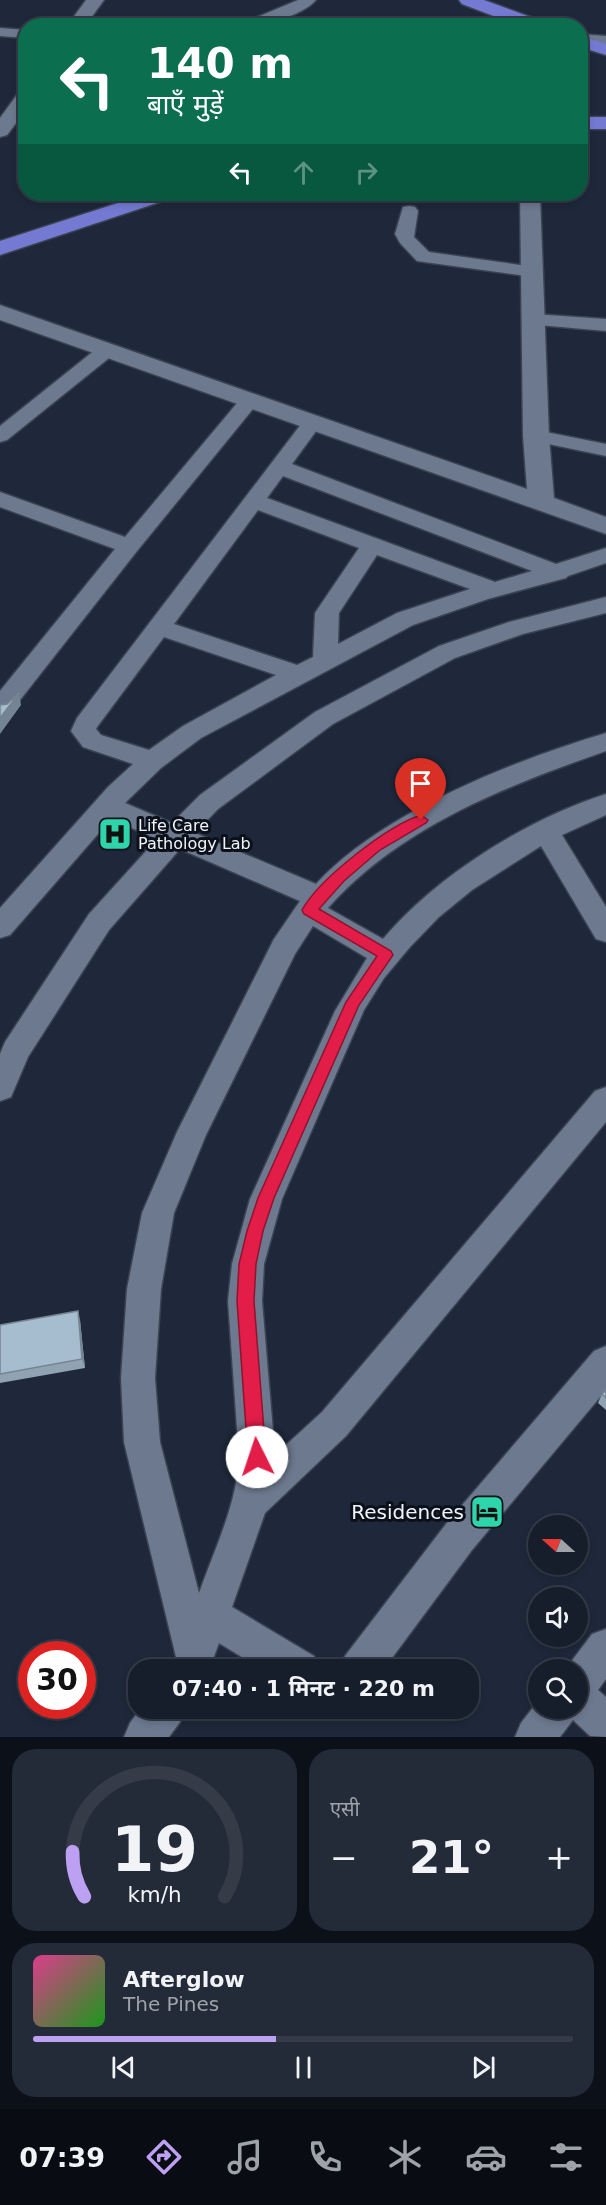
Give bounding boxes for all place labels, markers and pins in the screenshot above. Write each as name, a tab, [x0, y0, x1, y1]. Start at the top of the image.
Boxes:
pin	[395, 758, 446, 820]
hospital icon: Life Care Pathology Lab	[97, 816, 133, 852]
place label: Life Care Pathology Lab	[138, 816, 251, 853]
hotel icon: Residences	[469, 1494, 505, 1530]
place label: Residences	[351, 1500, 464, 1524]

